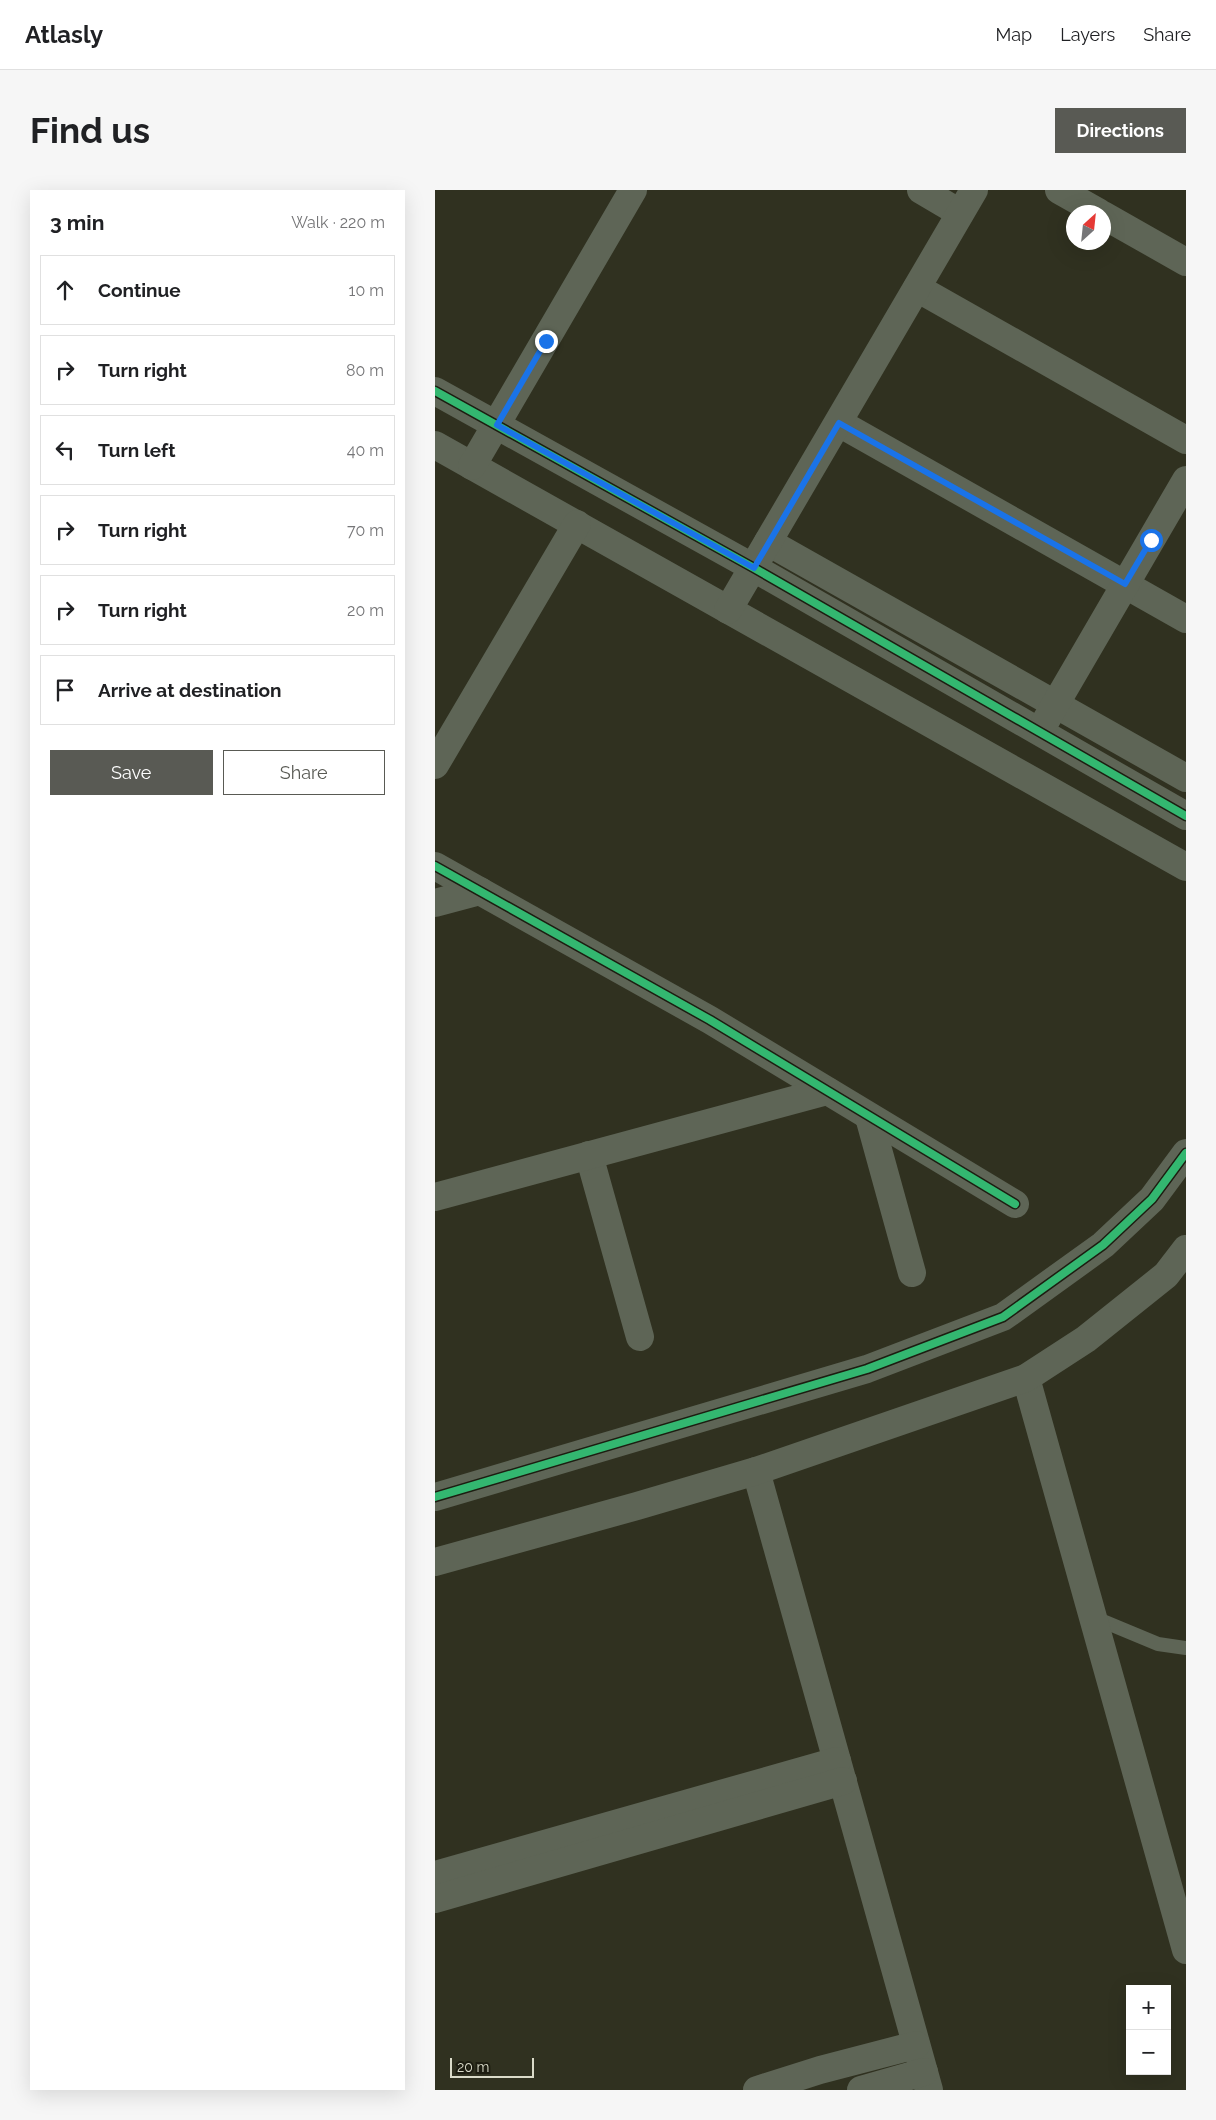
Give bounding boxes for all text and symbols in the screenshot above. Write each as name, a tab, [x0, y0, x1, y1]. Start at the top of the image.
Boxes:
text: Atlasly	[25, 20, 103, 49]
text: Map	[996, 24, 1032, 45]
text: Layers	[1060, 24, 1115, 45]
text: Share	[1143, 24, 1191, 45]
button: Directions	[1055, 108, 1186, 153]
text: Find us	[30, 110, 150, 151]
north arrow	[1066, 205, 1111, 250]
text: 3 min	[50, 210, 104, 235]
text: Walk · 220 m	[291, 213, 385, 232]
icon: ahead	[51, 276, 79, 304]
text: Continue	[98, 279, 181, 301]
text: 10 m	[349, 281, 384, 300]
route end	[535, 330, 558, 353]
icon: right	[51, 356, 79, 384]
text: Turn right	[98, 359, 187, 381]
text: 80 m	[346, 361, 384, 380]
icon: left	[51, 436, 79, 464]
text: Turn left	[98, 439, 175, 461]
text: 40 m	[347, 441, 384, 460]
icon: right	[51, 516, 79, 544]
text: Turn right	[98, 519, 187, 541]
text: 70 m	[347, 521, 384, 540]
route start	[1140, 529, 1163, 552]
icon: right	[51, 596, 79, 624]
text: Turn right	[98, 599, 187, 621]
text: 20 m	[347, 601, 384, 620]
icon: arrive	[51, 676, 79, 704]
text: Arrive at destination	[98, 679, 282, 701]
button: Save	[50, 750, 213, 795]
button: Share	[223, 750, 385, 795]
map controls	[1126, 1985, 1171, 2075]
button: +	[1126, 1985, 1171, 2030]
button: −	[1126, 2030, 1171, 2075]
scale bar	[450, 2055, 534, 2078]
text: 20 m	[457, 2059, 489, 2075]

